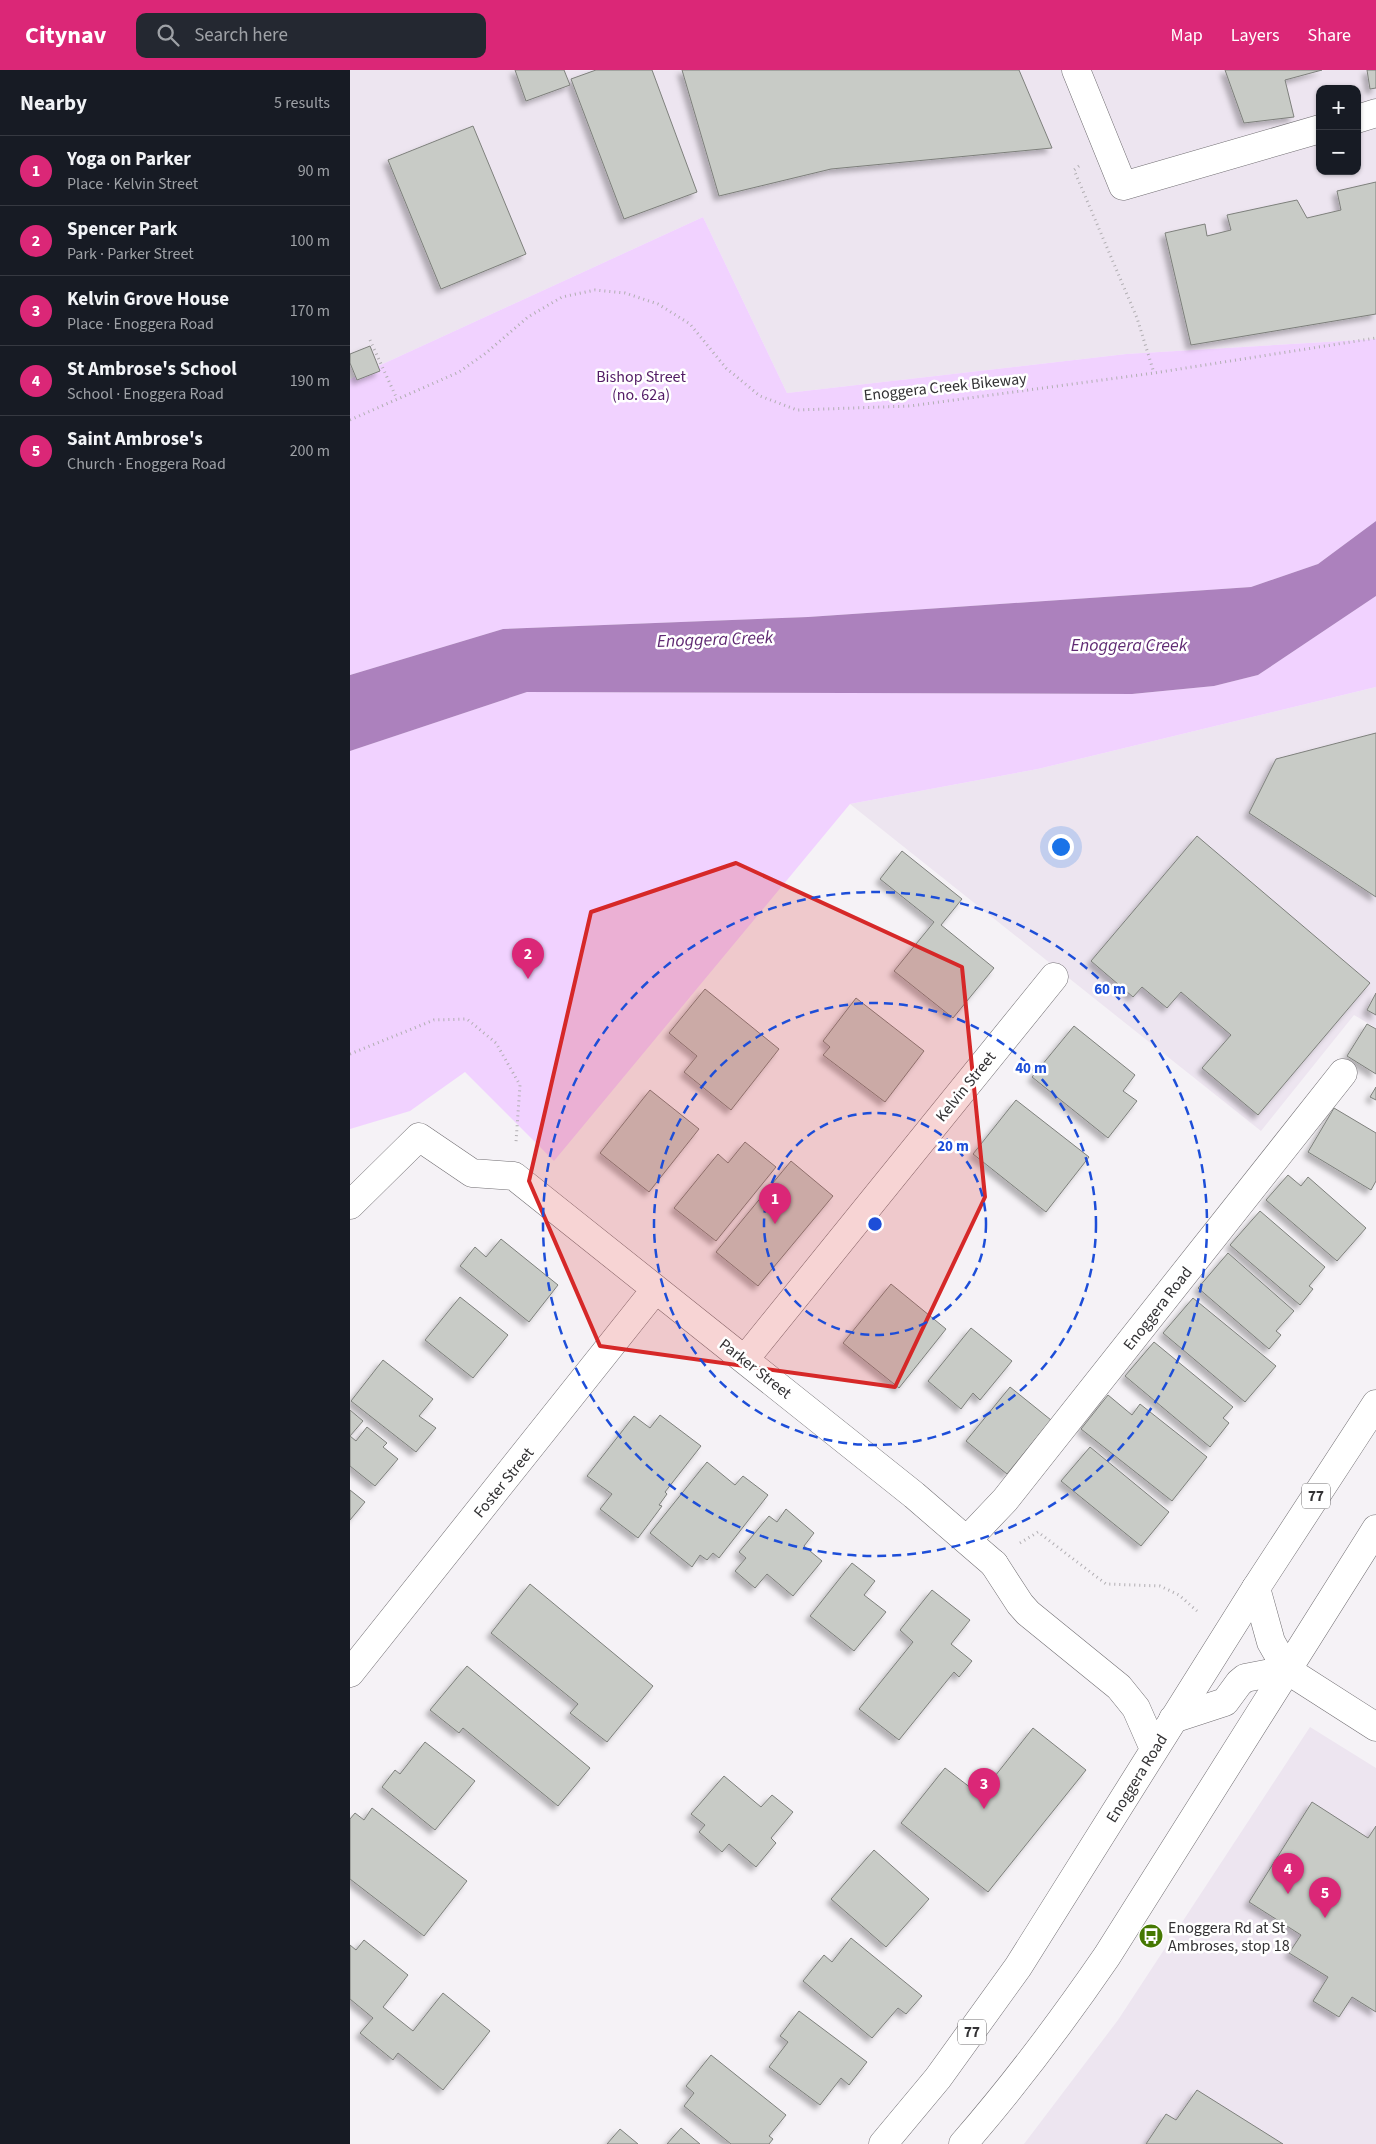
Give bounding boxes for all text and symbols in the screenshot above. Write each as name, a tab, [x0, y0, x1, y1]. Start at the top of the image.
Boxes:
search box	[136, 13, 486, 58]
text: Citynav	[25, 18, 106, 53]
icon: search	[154, 21, 182, 49]
text: Search here	[194, 22, 288, 49]
text: Map	[1171, 23, 1203, 48]
text: Layers	[1231, 23, 1280, 48]
text: Share	[1308, 23, 1351, 48]
map controls	[1316, 85, 1361, 175]
button: +	[1316, 85, 1361, 130]
text: Nearby	[20, 88, 87, 118]
text: 5 results	[274, 92, 330, 114]
button: −	[1316, 130, 1361, 175]
text: Yoga on Parker	[67, 146, 191, 173]
text: 1	[32, 160, 40, 182]
text: 90 m	[298, 160, 330, 182]
text: Place · Kelvin Street	[67, 173, 198, 195]
text: Spencer Park	[67, 216, 177, 243]
text: 2	[32, 230, 40, 252]
text: 100 m	[290, 230, 330, 252]
text: Park · Parker Street	[67, 243, 194, 265]
text: Kelvin Grove House	[67, 286, 229, 313]
text: 3	[32, 300, 40, 322]
text: 170 m	[290, 300, 330, 322]
text: Place · Enoggera Road	[67, 313, 214, 335]
text: St Ambrose's School	[67, 356, 237, 383]
park label: Bishop Street (no. 62a)	[596, 366, 686, 406]
street label: Enoggera Creek Bikeway	[863, 367, 1028, 406]
text: 4	[32, 370, 40, 392]
text: 190 m	[290, 370, 330, 392]
text: School · Enoggera Road	[67, 383, 224, 405]
text: Saint Ambrose's	[67, 426, 203, 453]
text: 5	[32, 440, 40, 462]
text: 200 m	[290, 440, 330, 462]
text: Church · Enoggera Road	[67, 453, 226, 475]
water label: Enoggera Creek	[656, 625, 774, 654]
water label: Enoggera Creek	[1071, 633, 1188, 658]
your location	[1048, 834, 1074, 860]
pin: 2	[512, 938, 544, 979]
text: 60 m	[1094, 979, 1126, 1000]
street label: Kelvin Street	[931, 1046, 1001, 1126]
text: 40 m	[1015, 1058, 1047, 1079]
text: 20 m	[937, 1136, 969, 1157]
pin: 1	[759, 1183, 791, 1224]
centre of rings	[866, 1215, 884, 1233]
street label: Enoggera Road	[1118, 1262, 1197, 1355]
street label: Parker Street	[715, 1334, 797, 1404]
street label: Foster Street	[469, 1442, 539, 1522]
road number: 77	[1302, 1484, 1330, 1508]
street label: Enoggera Road	[1101, 1730, 1173, 1827]
pin: 3	[968, 1768, 1000, 1809]
pin: 4	[1272, 1853, 1304, 1894]
pin: 5	[1309, 1877, 1341, 1918]
place label: Enoggera Rd at St Ambroses, stop 18	[1168, 1917, 1290, 1957]
bus stop icon: Enoggera Rd at St Ambroses, stop 18	[1138, 1923, 1164, 1949]
road number: 77	[958, 2020, 986, 2044]

